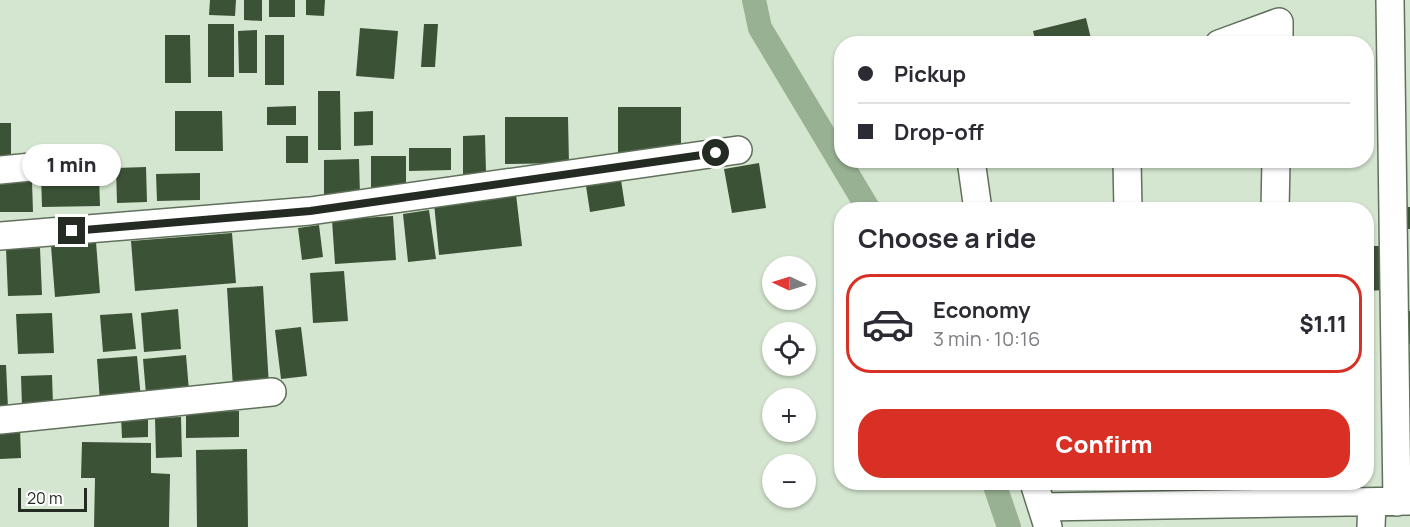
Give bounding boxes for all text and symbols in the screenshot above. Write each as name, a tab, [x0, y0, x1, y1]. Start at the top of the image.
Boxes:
text: Pickup	[894, 59, 966, 89]
text: Drop-off	[894, 117, 984, 147]
route start	[702, 139, 729, 166]
callout: 1 min	[22, 144, 122, 186]
text: 1 min	[46, 151, 97, 178]
route end	[58, 217, 85, 244]
text: Choose a ride	[858, 219, 1036, 256]
north arrow	[762, 256, 816, 310]
map controls	[762, 256, 816, 508]
text: Economy	[933, 295, 1031, 325]
icon: car	[861, 297, 915, 351]
text: $1.11	[1299, 309, 1347, 339]
button: locate	[762, 322, 816, 376]
text: 3 min · 10:16	[933, 325, 1040, 352]
button: +	[762, 388, 816, 442]
button: Confirm	[858, 409, 1350, 478]
button: −	[762, 454, 816, 508]
scale bar	[18, 485, 87, 512]
text: 20 m	[27, 487, 63, 509]

